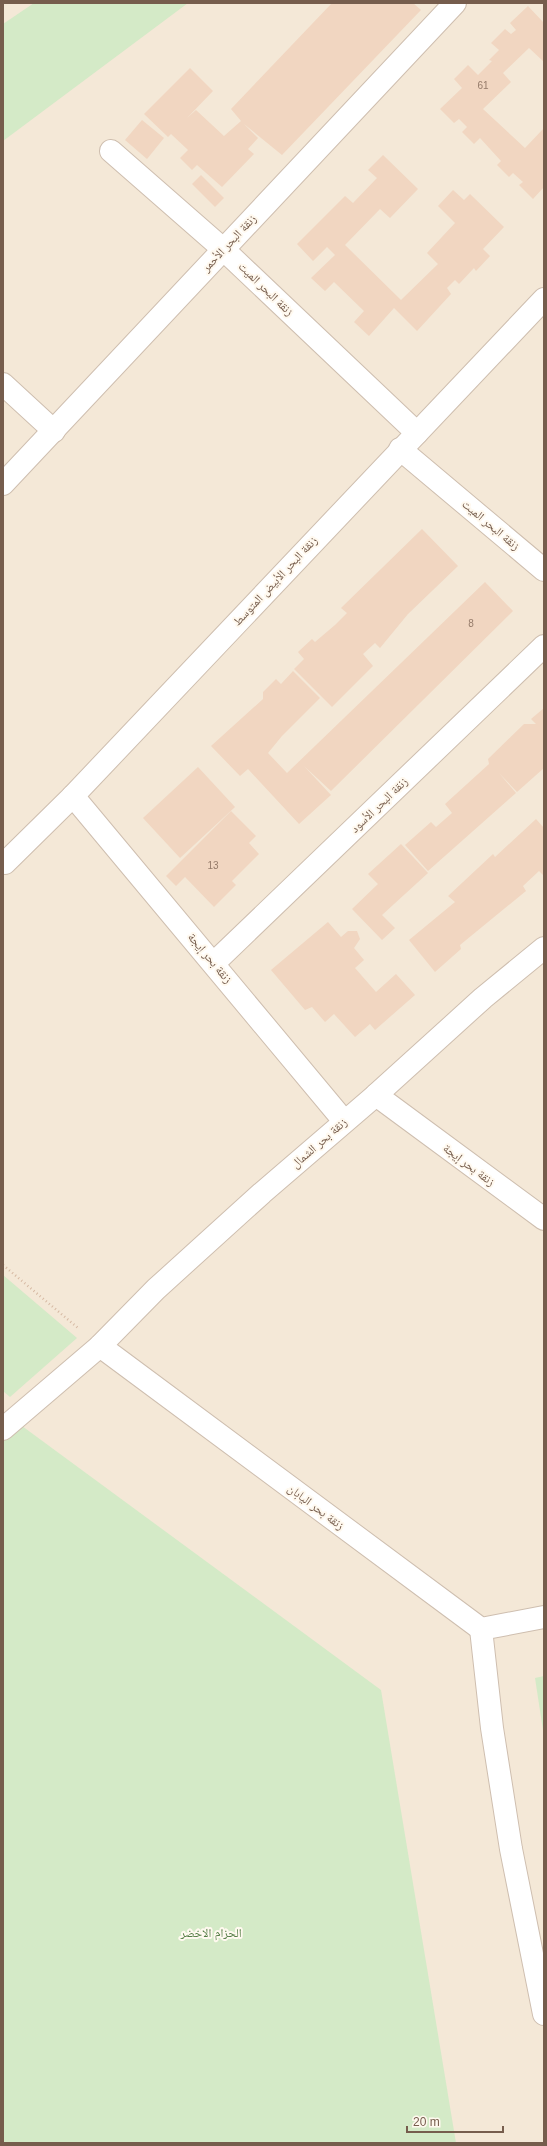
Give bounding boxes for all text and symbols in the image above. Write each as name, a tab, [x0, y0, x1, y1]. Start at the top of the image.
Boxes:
house number: 61	[477, 80, 489, 91]
street label: زنقة البحر الأحمر	[198, 211, 260, 275]
street label: زنقة البحر الميت	[235, 259, 297, 319]
street label: زنقة البحر الميت	[459, 497, 523, 554]
street label: زنقة البحر الأبيض المتوسط	[230, 533, 321, 629]
house number: 8	[468, 618, 474, 629]
street label: زنقة البحر الأسود	[348, 774, 411, 836]
house number: 13	[207, 860, 219, 871]
street label: زنقة بحر إيجة	[185, 930, 235, 987]
street label: زنقة بحر الشمال	[288, 1115, 350, 1171]
street label: زنقة بحر إيجة	[440, 1141, 498, 1190]
street label: زنقة بحر اليابان	[285, 1481, 347, 1533]
park label: الحزام الاخضر	[179, 1926, 242, 1941]
scale bar	[407, 2108, 503, 2134]
text: 20 m	[413, 2115, 440, 2129]

